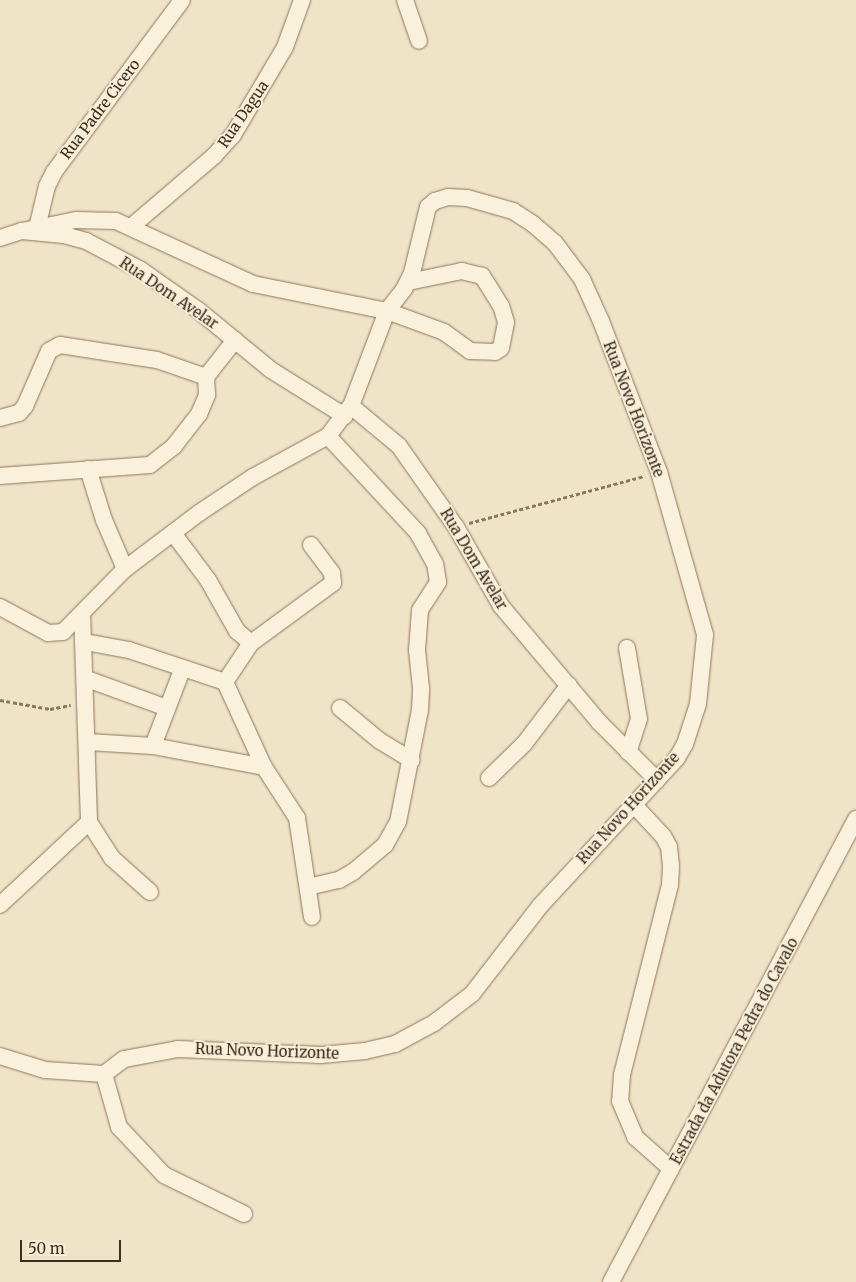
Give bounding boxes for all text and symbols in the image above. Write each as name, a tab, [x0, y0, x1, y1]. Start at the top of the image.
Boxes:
street label: Rua Padre Cicero	[57, 56, 143, 162]
street label: Rua Dagua	[214, 77, 272, 151]
street label: Rua Dom Avelar	[116, 253, 222, 333]
street label: Rua Novo Horizonte	[600, 338, 668, 480]
street label: Rua Dom Avelar	[437, 505, 511, 613]
street label: Rua Novo Horizonte	[573, 748, 683, 868]
street label: Estrada da Adutora Pedra do Cavalo	[666, 935, 802, 1167]
street label: Rua Novo Horizonte	[195, 1039, 339, 1063]
scale bar	[22, 1230, 124, 1262]
text: 50 m	[28, 1239, 65, 1258]

